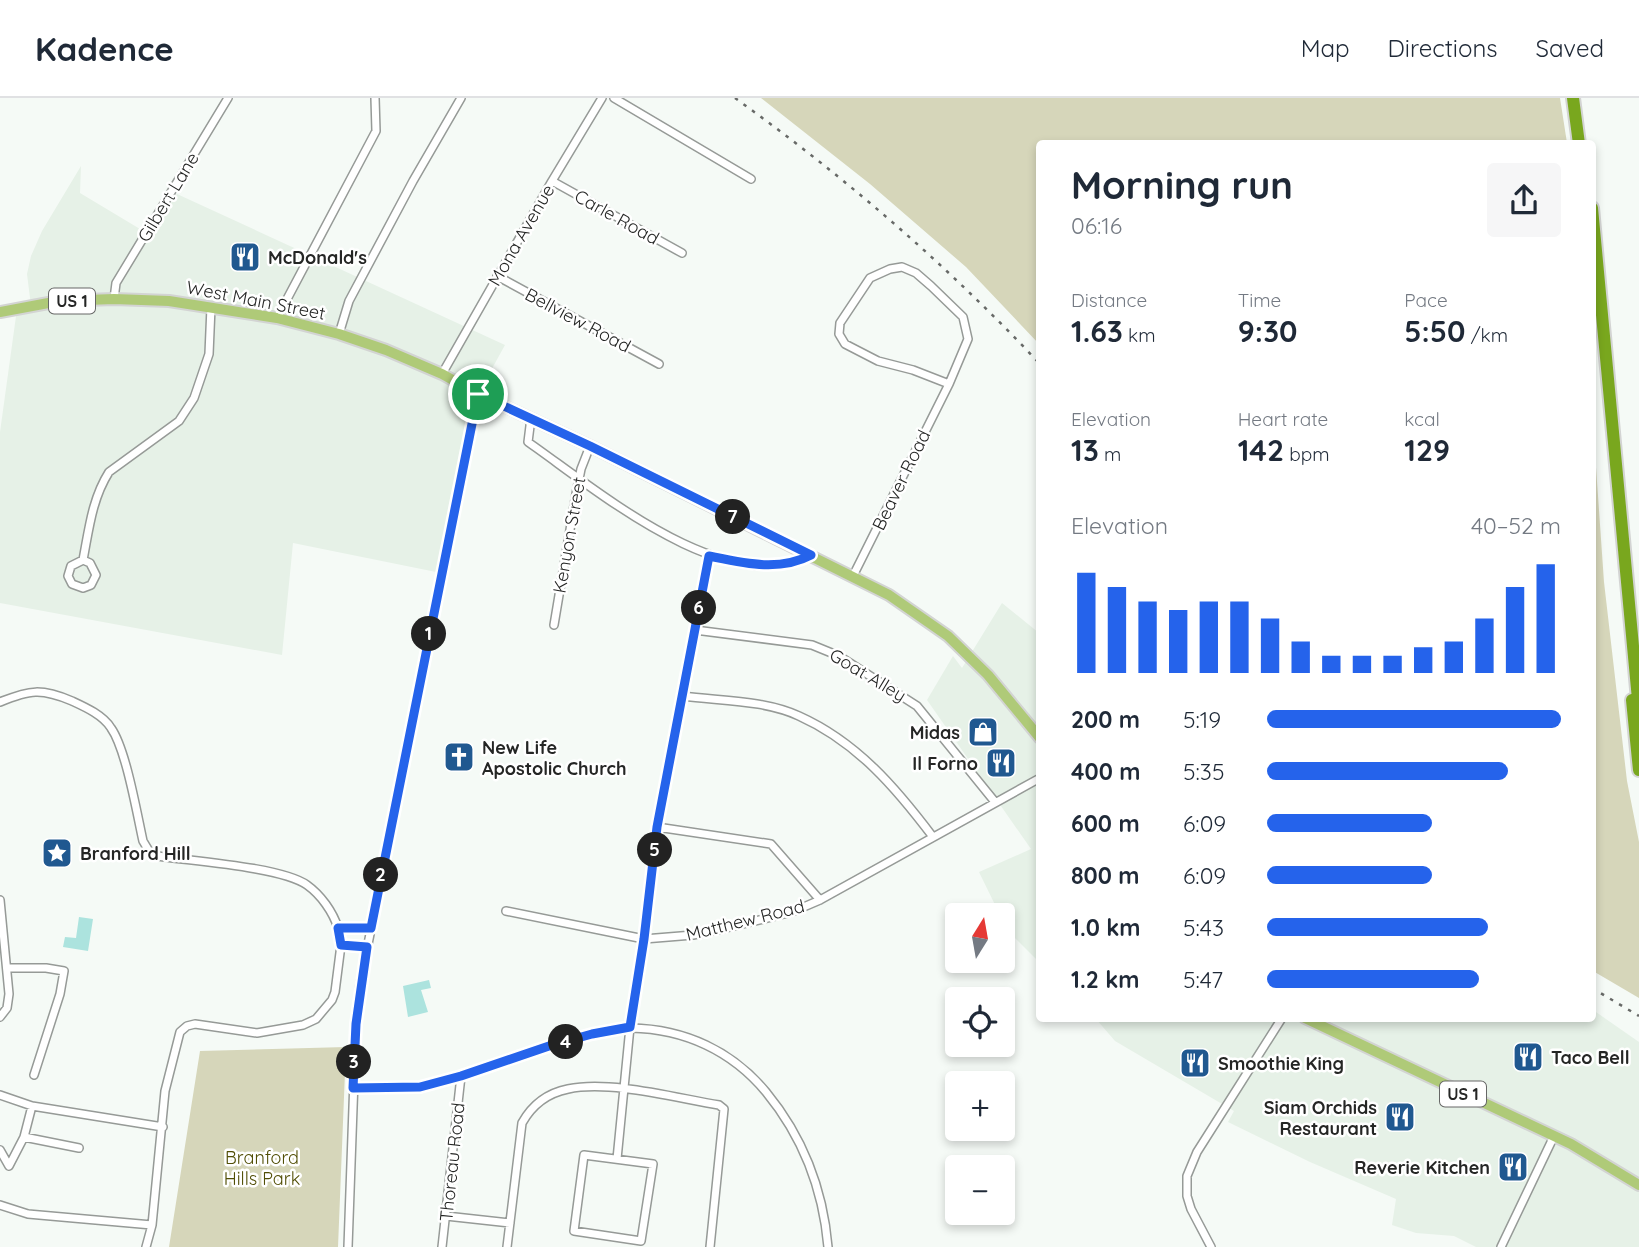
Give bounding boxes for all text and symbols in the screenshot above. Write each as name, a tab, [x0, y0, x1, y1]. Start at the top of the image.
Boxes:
text: Kadence	[35, 28, 174, 69]
text: Map	[1301, 33, 1350, 63]
text: Directions	[1388, 33, 1498, 63]
text: Saved	[1536, 33, 1604, 63]
street label: Gilbert Lane	[132, 148, 204, 246]
text: Morning run	[1071, 161, 1293, 209]
button: share	[1487, 163, 1561, 237]
street label: Mona Avenue	[483, 180, 559, 290]
street label: Carle Road	[571, 184, 663, 250]
text: 06:16	[1071, 211, 1122, 240]
restaurant icon: McDonald's	[228, 240, 262, 274]
place label: McDonald's	[268, 246, 367, 269]
street label: West Main Street	[185, 275, 327, 325]
street label: Bellview Road	[521, 283, 635, 357]
road number: US 1	[49, 288, 95, 314]
text: Distance	[1071, 288, 1147, 312]
text: Time	[1238, 288, 1281, 312]
text: Pace	[1404, 288, 1448, 312]
text: 1.63	[1071, 312, 1123, 350]
text: 9:30	[1238, 312, 1297, 350]
text: 5:50	[1404, 312, 1466, 350]
text: km	[1123, 323, 1156, 347]
text: /km	[1466, 323, 1508, 347]
pin	[448, 364, 508, 424]
icon: arrive	[459, 375, 497, 413]
text: Elevation	[1071, 407, 1151, 431]
text: Heart rate	[1238, 407, 1328, 431]
text: kcal	[1404, 407, 1440, 431]
street label: Beaver Road	[867, 426, 935, 534]
text: 13	[1071, 431, 1099, 469]
text: 142	[1238, 431, 1284, 469]
text: 129	[1404, 431, 1450, 469]
text: m	[1099, 442, 1121, 466]
text: bpm	[1284, 442, 1330, 466]
street label: Kenyon Street	[547, 475, 591, 595]
pin: 7	[716, 500, 750, 534]
text: 7	[727, 504, 738, 528]
text: Elevation	[1071, 511, 1168, 540]
text: 40–52 m	[1471, 511, 1561, 540]
pin: 6	[682, 590, 716, 626]
text: 6	[693, 595, 704, 619]
pin: 1	[412, 616, 446, 652]
text: 1	[425, 621, 432, 645]
street label: Goat Alley	[825, 643, 911, 707]
text: 200 m	[1071, 705, 1140, 734]
text: 5:19	[1183, 705, 1221, 734]
shop icon: Midas	[966, 715, 1000, 749]
place label: Midas	[910, 721, 960, 744]
place label: New Life Apostolic Church	[482, 736, 626, 780]
church icon: New Life Apostolic Church	[442, 740, 476, 774]
restaurant icon: Il Forno	[984, 746, 1018, 780]
place label: Il Forno	[912, 752, 978, 775]
text: 400 m	[1071, 757, 1140, 786]
text: 5:35	[1183, 757, 1224, 786]
text: 600 m	[1071, 809, 1140, 838]
text: 6:09	[1183, 809, 1226, 838]
pin: 5	[638, 832, 672, 868]
place icon: Branford Hill	[40, 836, 74, 870]
text: 5	[649, 837, 660, 861]
place label: Branford Hill	[80, 842, 191, 865]
pin: 2	[364, 858, 398, 892]
text: 800 m	[1071, 861, 1140, 890]
text: 6:09	[1183, 861, 1226, 890]
text: 2	[375, 862, 386, 886]
street label: Matthew Road	[683, 894, 807, 946]
north arrow	[945, 903, 1015, 973]
map controls	[945, 903, 1015, 1225]
text: 1.0 km	[1071, 913, 1141, 942]
text: 5:43	[1183, 913, 1224, 942]
text: 1.2 km	[1071, 965, 1140, 994]
text: 5:47	[1183, 965, 1223, 994]
button: locate	[945, 987, 1015, 1057]
pin: 4	[548, 1024, 584, 1060]
text: 4	[560, 1029, 571, 1053]
restaurant icon: Taco Bell	[1511, 1040, 1545, 1074]
pin: 3	[336, 1044, 372, 1080]
restaurant icon: Smoothie King	[1178, 1046, 1212, 1080]
place label: Taco Bell	[1551, 1046, 1630, 1069]
text: 3	[348, 1049, 359, 1073]
place label: Smoothie King	[1218, 1052, 1344, 1075]
button: +	[945, 1071, 1015, 1141]
road number: US 1	[1440, 1082, 1486, 1106]
place label: Siam Orchids Restaurant	[1264, 1096, 1377, 1140]
restaurant icon: Siam Orchids Restaurant	[1383, 1100, 1417, 1134]
street label: Thoreau Road	[434, 1101, 470, 1223]
park label: Branford Hills Park	[224, 1146, 300, 1190]
restaurant icon: Reverie Kitchen	[1496, 1150, 1530, 1184]
button: −	[945, 1155, 1015, 1225]
place label: Reverie Kitchen	[1354, 1156, 1490, 1179]

